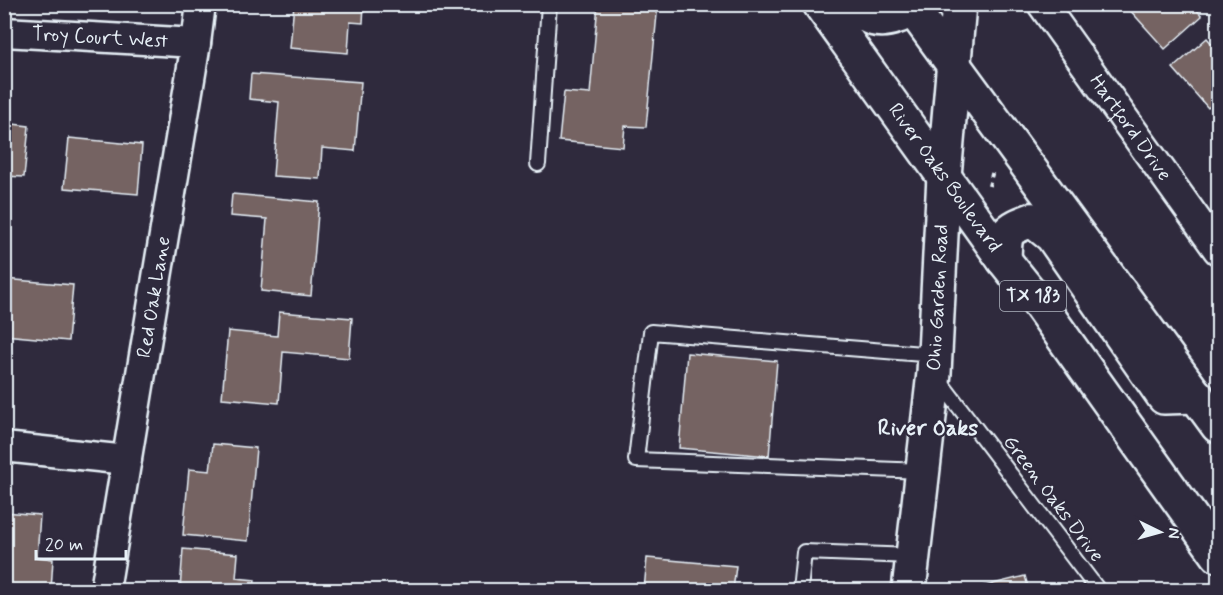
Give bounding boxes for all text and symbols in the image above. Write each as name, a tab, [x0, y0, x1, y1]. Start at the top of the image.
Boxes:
street label: Troy Court West	[31, 20, 169, 55]
street label: Hartford Drive	[1083, 69, 1178, 186]
street label: River Oaks Boulevard	[882, 98, 1008, 258]
street label: Ohio Garden Road	[921, 224, 955, 372]
street label: Red Oak Lane	[130, 234, 177, 360]
road number: TX 183	[1000, 281, 1066, 311]
district label: River Oaks	[878, 415, 978, 443]
street label: Green Oaks Drive	[996, 430, 1110, 568]
north arrow	[1130, 502, 1190, 562]
scale bar	[36, 523, 126, 561]
text: N	[1163, 527, 1184, 539]
text: 20 m	[45, 533, 83, 557]

